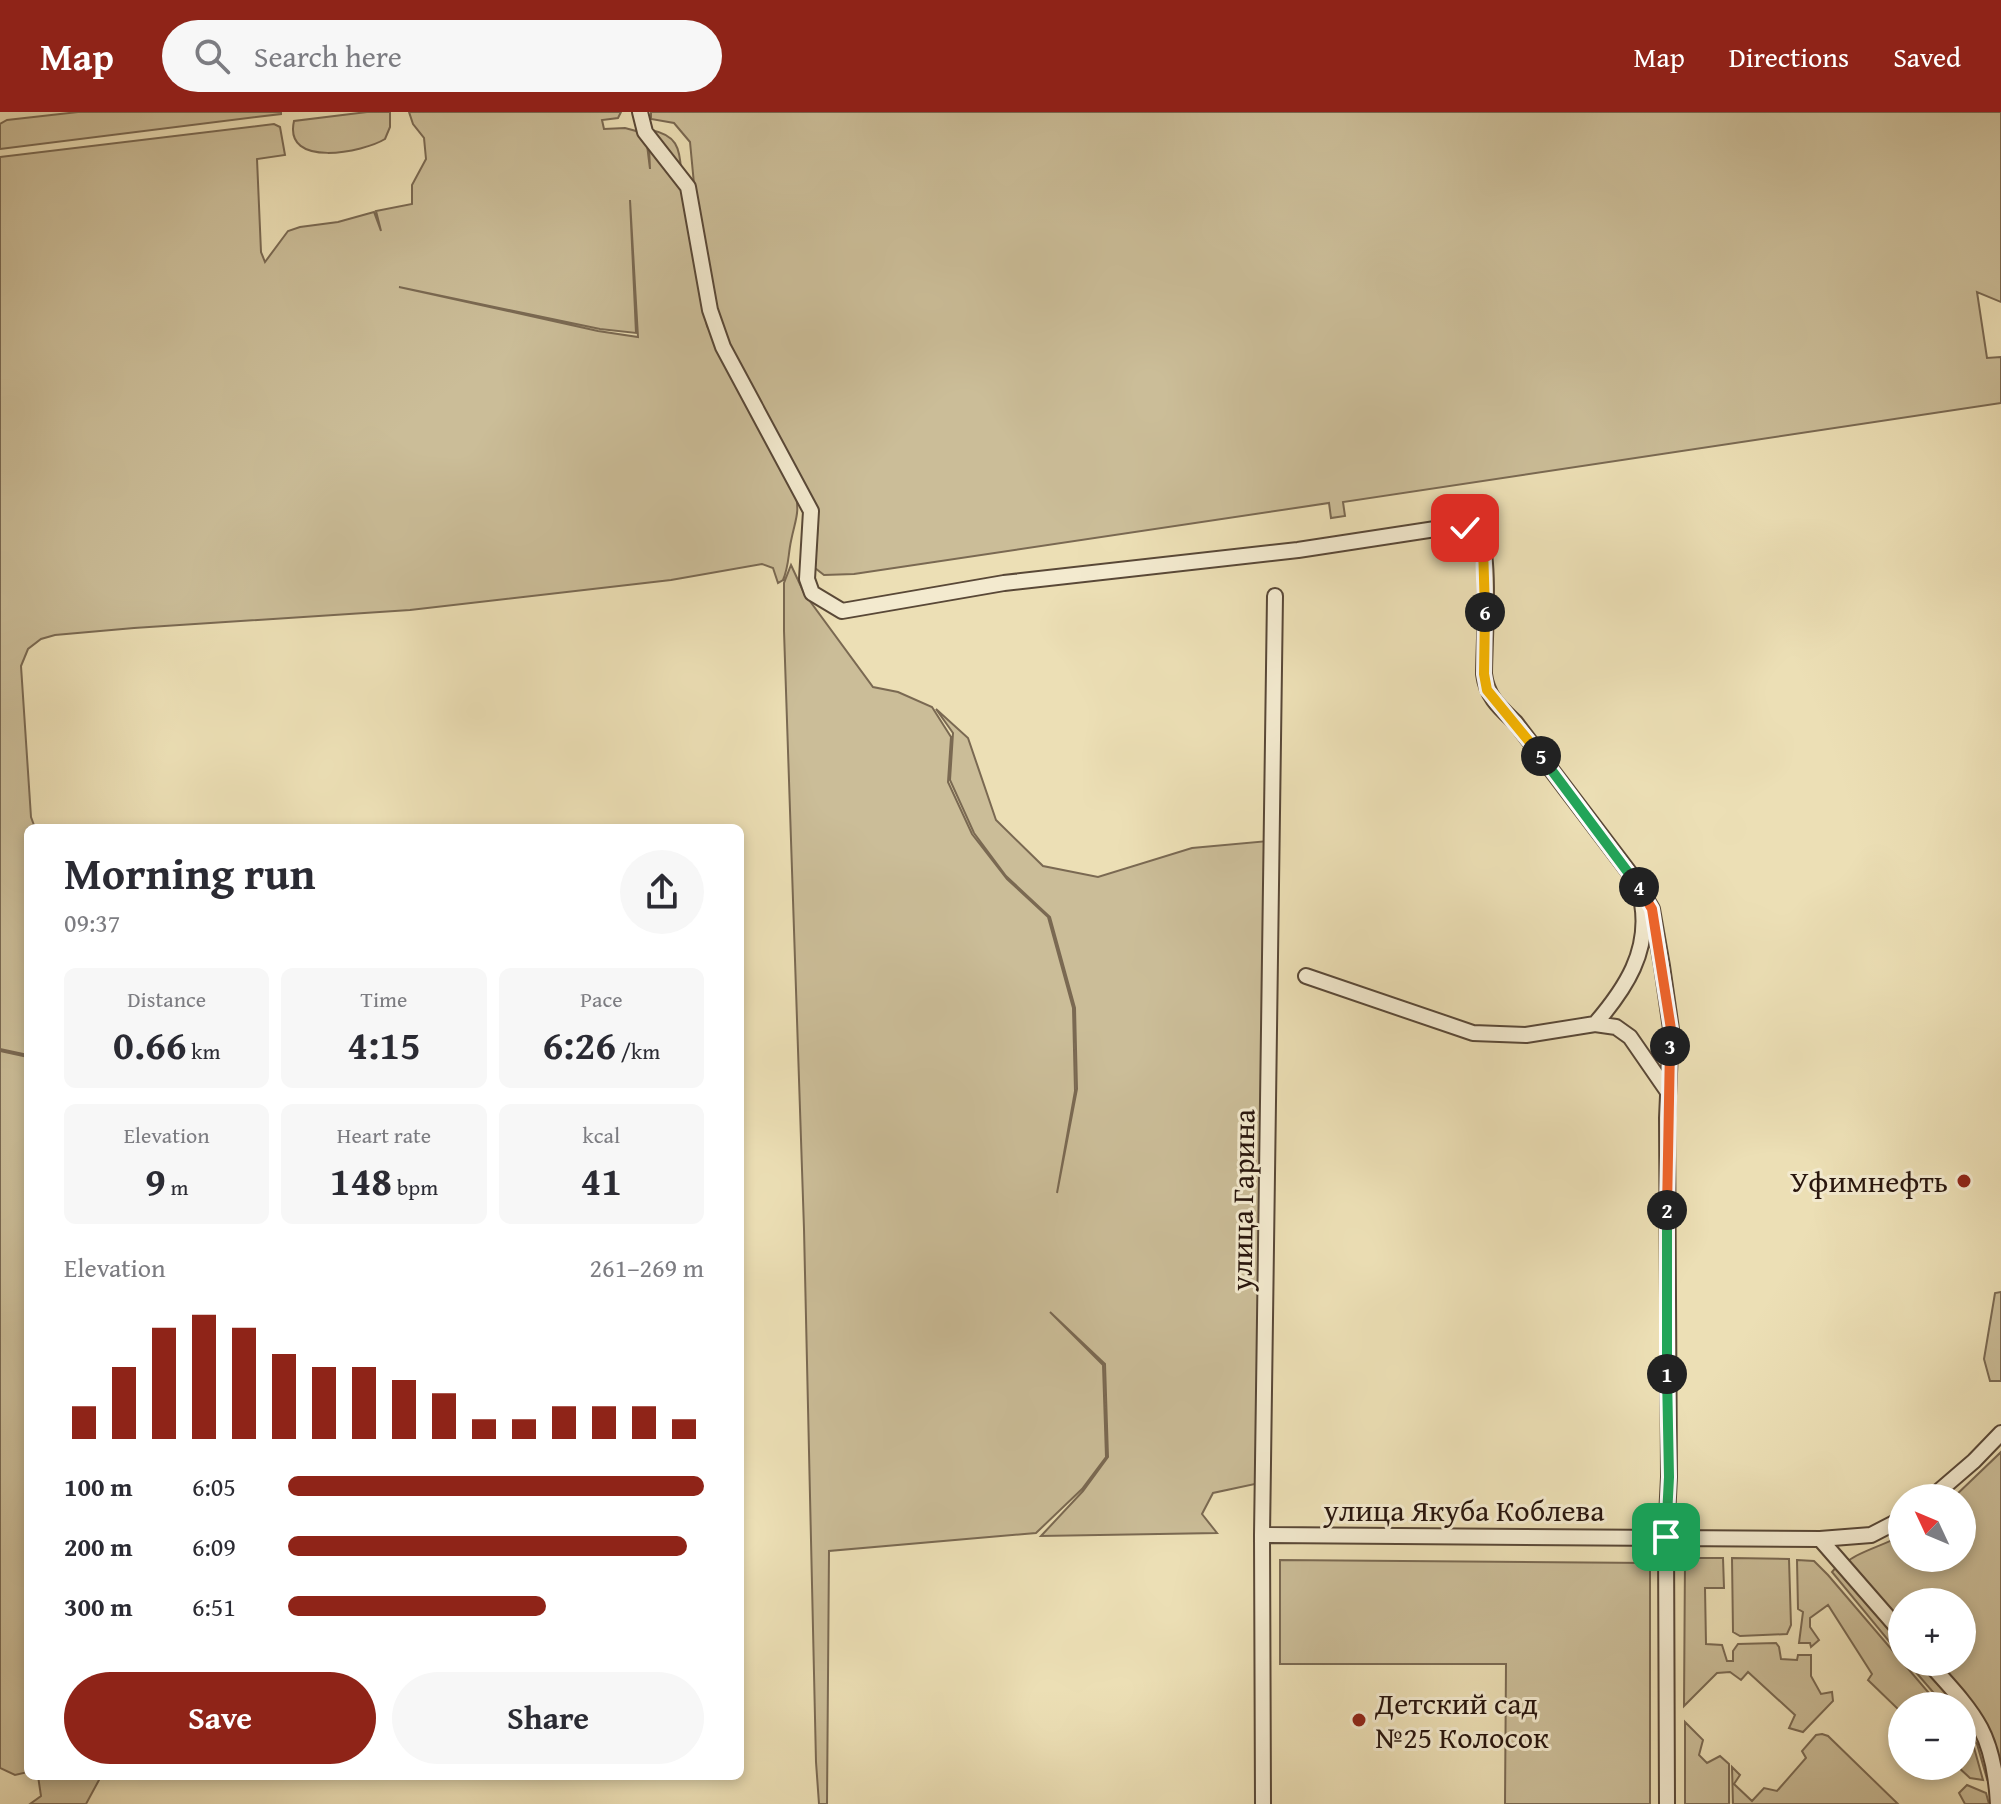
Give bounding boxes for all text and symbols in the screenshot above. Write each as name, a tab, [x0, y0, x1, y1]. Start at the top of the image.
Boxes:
search box	[162, 20, 722, 92]
text: Map	[40, 28, 114, 84]
icon: search	[190, 34, 234, 78]
text: Search here	[254, 34, 402, 78]
text: Map	[1633, 36, 1685, 77]
text: Directions	[1729, 36, 1849, 77]
text: Saved	[1893, 36, 1961, 77]
pin	[1431, 494, 1499, 562]
icon: check	[1443, 506, 1487, 550]
pin: 6	[1465, 592, 1505, 632]
text: 6	[1479, 596, 1491, 628]
pin: 5	[1521, 736, 1561, 776]
text: 5	[1535, 740, 1547, 772]
text: Morning run	[64, 841, 315, 905]
button: share	[620, 850, 704, 934]
pin: 4	[1619, 867, 1659, 907]
text: 4	[1633, 871, 1645, 903]
text: 09:37	[64, 903, 120, 942]
text: Distance	[127, 983, 206, 1015]
text: Time	[361, 983, 407, 1015]
text: Pace	[580, 983, 622, 1015]
text: 0.66	[113, 1015, 186, 1074]
text: 4:15	[347, 1015, 421, 1074]
text: 6:26	[542, 1015, 616, 1074]
pin: 3	[1650, 1026, 1690, 1066]
text: 3	[1664, 1030, 1676, 1062]
text: km	[186, 1035, 220, 1067]
text: /km	[616, 1035, 660, 1067]
street label: улица Гарина	[1218, 1108, 1266, 1292]
text: Elevation	[124, 1119, 210, 1151]
text: Heart rate	[337, 1119, 431, 1151]
text: kcal	[583, 1119, 620, 1151]
text: 9	[145, 1151, 166, 1210]
text: 148	[330, 1151, 392, 1210]
text: 41	[581, 1151, 622, 1210]
place label: Уфимнефть	[1790, 1159, 1948, 1203]
text: m	[166, 1171, 188, 1203]
text: bpm	[392, 1171, 438, 1203]
marker: Уфимнефть	[1955, 1172, 1973, 1190]
pin: 2	[1647, 1190, 1687, 1230]
text: 2	[1661, 1194, 1673, 1226]
text: Elevation	[64, 1248, 166, 1287]
text: 261–269 m	[590, 1248, 704, 1287]
pin: 1	[1647, 1354, 1687, 1394]
text: 1	[1661, 1358, 1673, 1390]
text: 100 m	[64, 1467, 132, 1506]
text: 6:05	[192, 1467, 236, 1506]
north arrow	[1888, 1484, 1976, 1572]
map controls	[1888, 1484, 1976, 1780]
street label: улица Якуба Коблева	[1322, 1488, 1605, 1532]
pin	[1632, 1503, 1700, 1571]
icon: arrive	[1644, 1515, 1688, 1559]
text: 200 m	[64, 1527, 132, 1566]
text: 6:09	[192, 1527, 236, 1566]
text: 300 m	[64, 1587, 132, 1626]
text: 6:51	[192, 1587, 236, 1626]
button: +	[1888, 1588, 1976, 1676]
button: Save	[64, 1672, 376, 1764]
button: Share	[392, 1672, 704, 1764]
place label: Детский сад №25 Колосок	[1374, 1681, 1549, 1759]
button: −	[1888, 1692, 1976, 1780]
marker: Детский сад №25 Колосок	[1350, 1711, 1368, 1729]

